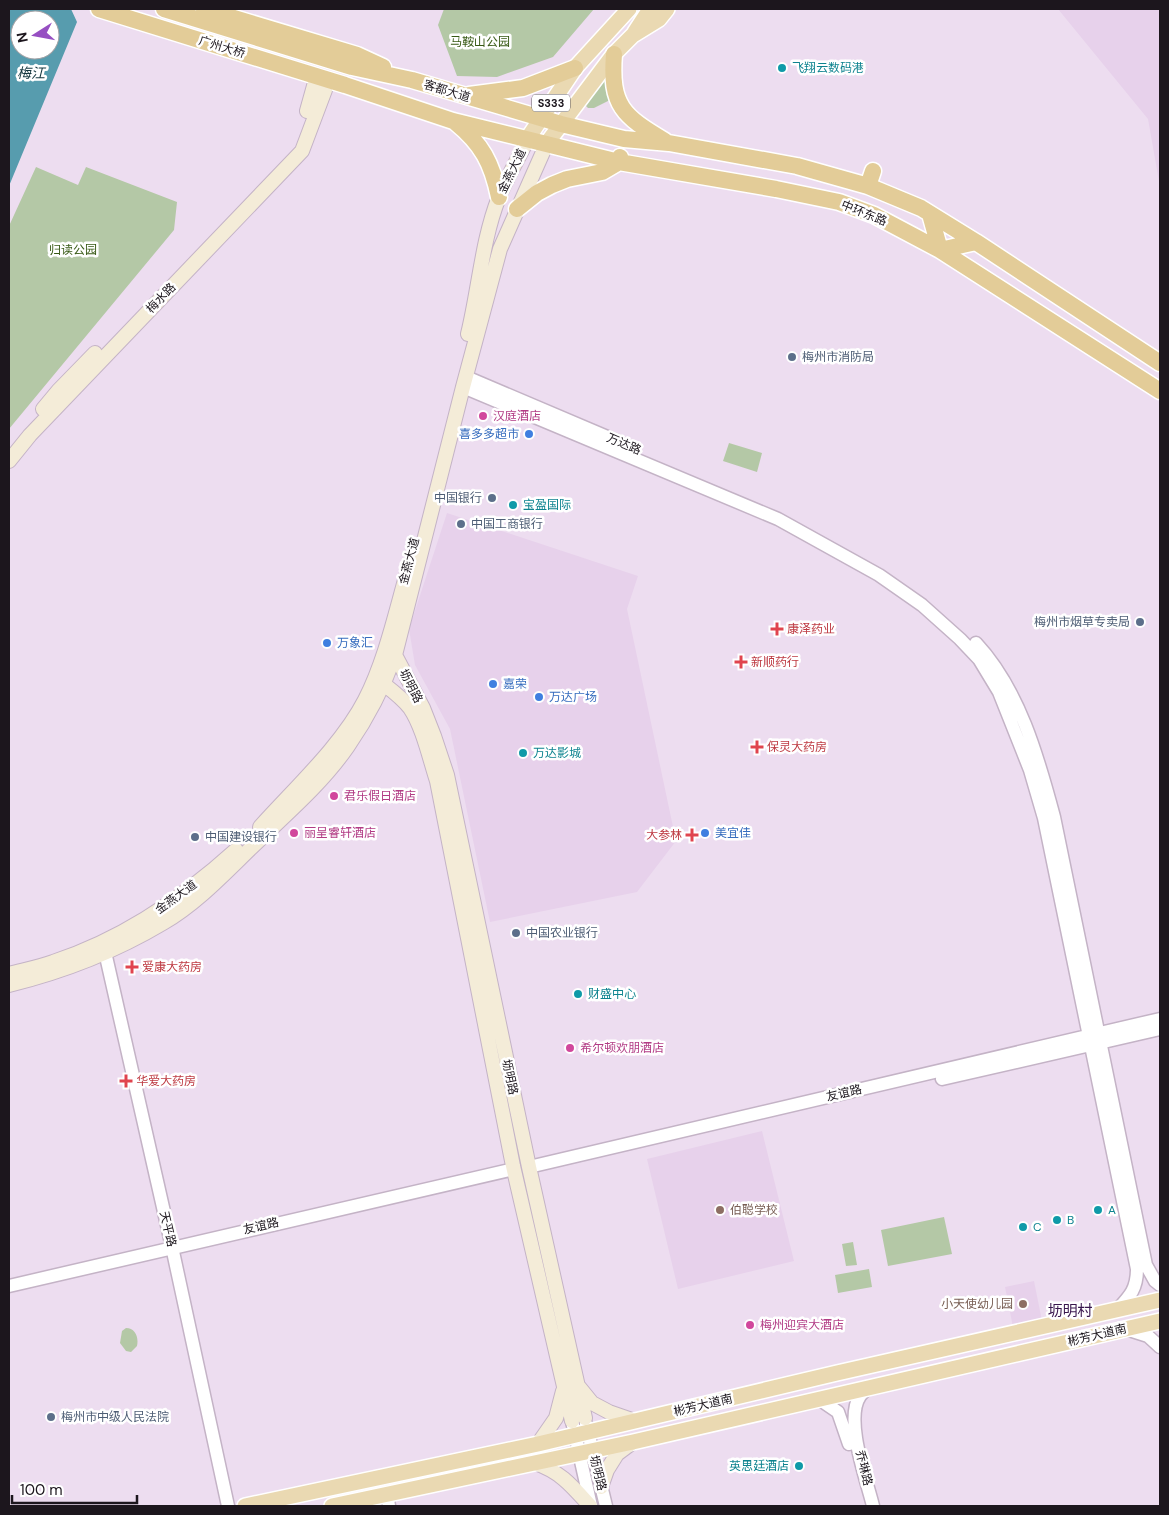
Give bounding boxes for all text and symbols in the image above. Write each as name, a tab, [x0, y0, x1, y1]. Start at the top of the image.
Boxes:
north arrow	[10, 10, 60, 60]
text: N	[12, 31, 32, 44]
street label: 广州大桥	[197, 32, 247, 62]
park label: 马鞍山公园	[450, 34, 510, 50]
place label: 飞翔云数码港	[792, 60, 864, 76]
marker: 飞翔云数码港	[776, 62, 788, 74]
water label: 梅江	[17, 64, 47, 82]
street label: 客都大道	[422, 76, 472, 106]
road number: S333	[532, 95, 570, 112]
street label: 金燕大道	[494, 146, 530, 196]
street label: 中环东路	[839, 197, 889, 229]
park label: 归读公园	[49, 242, 97, 258]
street label: 梅水路	[143, 279, 179, 317]
place label: 梅州市消防局	[802, 349, 874, 365]
marker: 梅州市消防局	[786, 351, 798, 363]
place label: 汉庭酒店	[493, 408, 541, 424]
marker: 汉庭酒店	[477, 410, 489, 422]
place label: 喜多多超市	[459, 426, 519, 442]
marker: 喜多多超市	[523, 428, 535, 440]
street label: 万达路	[604, 430, 644, 458]
place label: 中国银行	[434, 490, 482, 506]
marker: 中国银行	[486, 492, 498, 504]
place label: 宝盈国际	[523, 497, 571, 513]
marker: 宝盈国际	[507, 499, 519, 511]
place label: 中国工商银行	[471, 516, 543, 532]
marker: 中国工商银行	[455, 518, 467, 530]
street label: 金燕大道	[395, 536, 423, 586]
place label: 梅州市烟草专卖局	[1034, 614, 1130, 630]
marker: 梅州市烟草专卖局	[1134, 616, 1146, 628]
place label: 康泽药业	[787, 621, 835, 637]
marker: 康泽药业	[771, 623, 783, 635]
place label: 万象汇	[337, 635, 373, 651]
marker: 万象汇	[321, 637, 333, 649]
place label: 新顺药行	[751, 654, 799, 670]
marker: 新顺药行	[735, 656, 747, 668]
street label: 坜明路	[396, 666, 426, 706]
place label: 嘉荣	[503, 676, 527, 692]
marker: 嘉荣	[487, 678, 499, 690]
place label: 万达广场	[549, 689, 597, 705]
marker: 万达广场	[533, 691, 545, 703]
place label: 保灵大药房	[767, 739, 827, 755]
marker: 保灵大药房	[751, 741, 763, 753]
place label: 万达影城	[533, 745, 581, 761]
marker: 万达影城	[517, 747, 529, 759]
place label: 君乐假日酒店	[344, 788, 416, 804]
marker: 君乐假日酒店	[328, 790, 340, 802]
place label: 丽呈睿轩酒店	[304, 825, 376, 841]
place label: 美宜佳	[715, 825, 751, 841]
marker: 丽呈睿轩酒店	[288, 827, 300, 839]
place label: 大参林	[646, 827, 682, 843]
marker: 美宜佳	[699, 827, 711, 839]
place label: 中国建设银行	[205, 829, 277, 845]
marker: 大参林	[686, 829, 698, 841]
marker: 中国建设银行	[189, 831, 201, 843]
street label: 金燕大道	[152, 876, 200, 918]
place label: 中国农业银行	[526, 925, 598, 941]
marker: 中国农业银行	[510, 927, 522, 939]
place label: 爱康大药房	[142, 959, 202, 975]
marker: 爱康大药房	[126, 961, 138, 973]
place label: 财盛中心	[588, 986, 636, 1002]
marker: 财盛中心	[572, 988, 584, 1000]
place label: 希尔顿欢朋酒店	[580, 1040, 664, 1056]
marker: 希尔顿欢朋酒店	[564, 1042, 576, 1054]
street label: 坜明路	[498, 1058, 522, 1096]
place label: 华爱大药房	[136, 1073, 196, 1089]
marker: 华爱大药房	[120, 1075, 132, 1087]
street label: 友谊路	[825, 1081, 863, 1105]
place label: 伯聪学校	[730, 1202, 778, 1218]
place label: A	[1108, 1202, 1116, 1218]
marker: 伯聪学校	[714, 1204, 726, 1216]
marker: A	[1092, 1204, 1104, 1216]
street label: 天平路	[156, 1210, 180, 1248]
place label: B	[1067, 1212, 1074, 1228]
street label: 友谊路	[242, 1214, 280, 1238]
marker: B	[1051, 1214, 1063, 1226]
place label: C	[1033, 1219, 1042, 1235]
marker: C	[1017, 1221, 1029, 1233]
place label: 小天使幼儿园	[941, 1296, 1013, 1312]
marker: 小天使幼儿园	[1017, 1298, 1029, 1310]
district label: 坜明村	[1047, 1301, 1093, 1321]
place label: 梅州迎宾大酒店	[760, 1317, 844, 1333]
marker: 梅州迎宾大酒店	[744, 1319, 756, 1331]
street label: 彬芳大道南	[1066, 1320, 1128, 1350]
street label: 彬芳大道南	[672, 1390, 734, 1420]
place label: 梅州市中级人民法院	[61, 1409, 169, 1425]
marker: 梅州市中级人民法院	[45, 1411, 57, 1423]
street label: 乔琳路	[852, 1449, 876, 1487]
street label: 坜明路	[586, 1454, 610, 1492]
place label: 英思廷酒店	[729, 1458, 789, 1474]
marker: 英思廷酒店	[793, 1460, 805, 1472]
scale bar	[12, 1472, 138, 1504]
text: 100 m	[20, 1480, 63, 1500]

